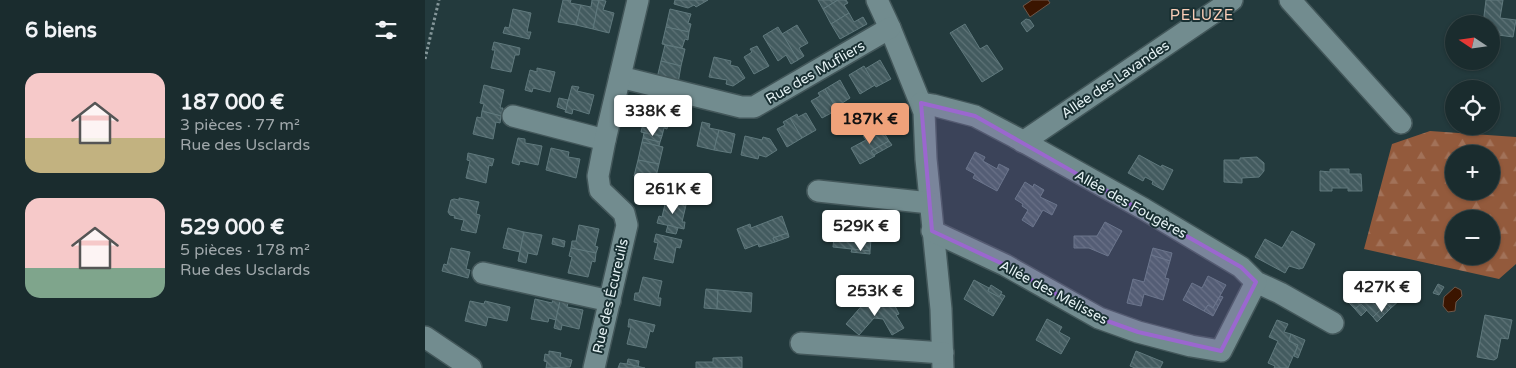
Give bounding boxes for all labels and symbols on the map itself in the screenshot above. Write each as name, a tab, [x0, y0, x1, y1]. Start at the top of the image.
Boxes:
district label: PELUZE	[1170, 6, 1234, 24]
north arrow	[1445, 15, 1500, 70]
street label: Rue des Mufliers	[763, 37, 868, 108]
street label: Allée des Lavandes	[1058, 37, 1173, 122]
pin: 338K €	[612, 94, 694, 137]
pin: 187K €	[829, 102, 911, 145]
street label: Allée des Fougères	[1072, 167, 1190, 242]
pin: 261K €	[632, 172, 714, 215]
pin: 529K €	[820, 210, 902, 252]
street label: Rue des Écureuils	[589, 237, 632, 355]
street label: Allée des Mélisses	[997, 257, 1111, 328]
pin: 427K €	[1341, 270, 1423, 313]
pin: 253K €	[834, 274, 916, 317]

